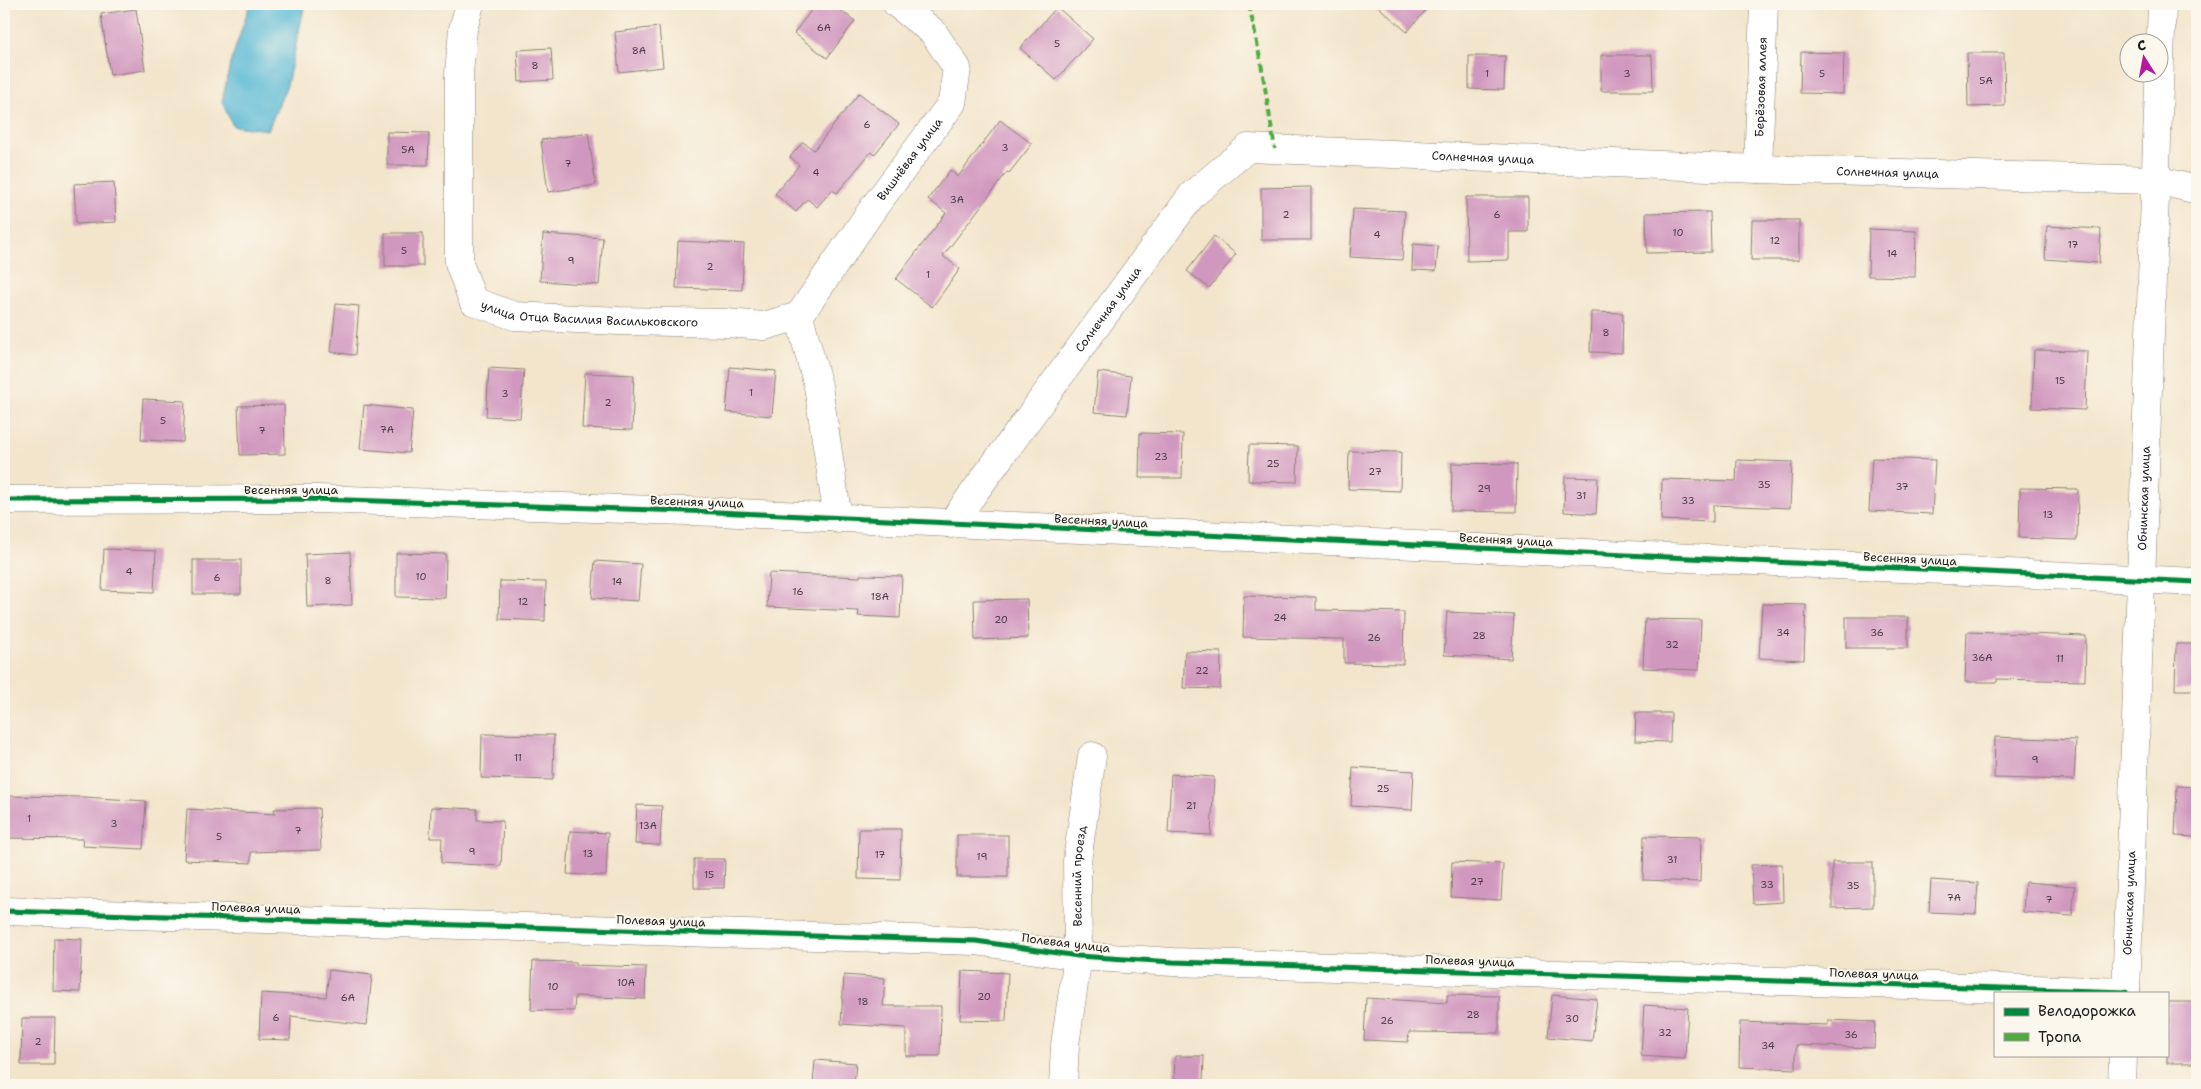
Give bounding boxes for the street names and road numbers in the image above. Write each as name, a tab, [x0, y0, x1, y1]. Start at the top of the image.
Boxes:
street label: Берёзовая аллея	[1751, 37, 1771, 137]
street label: Вишнёвая улица	[873, 114, 946, 204]
street label: Солнечная улица	[1431, 148, 1535, 168]
street label: Солнечная улица	[1836, 163, 1940, 182]
street label: Солнечная улица	[1071, 263, 1145, 355]
street label: улица Отца Василия Васильковского	[479, 297, 698, 330]
street label: Обнинская улица	[2134, 445, 2154, 551]
street label: Весенняя улица	[244, 482, 338, 498]
street label: Весенняя улица	[650, 492, 745, 512]
street label: Весенняя улица	[1054, 511, 1149, 531]
street label: Весенняя улица	[1459, 530, 1554, 550]
street label: Весенняя улица	[1863, 549, 1958, 569]
street label: Весенний проезд	[1069, 824, 1090, 927]
street label: Обнинская улица	[2119, 850, 2139, 956]
street label: Полевая улица	[211, 898, 301, 918]
street label: Полевая улица	[616, 911, 706, 931]
street label: Полевая улица	[1021, 930, 1112, 956]
street label: Полевая улица	[1425, 951, 1515, 971]
street label: Полевая улица	[1829, 964, 1919, 984]

